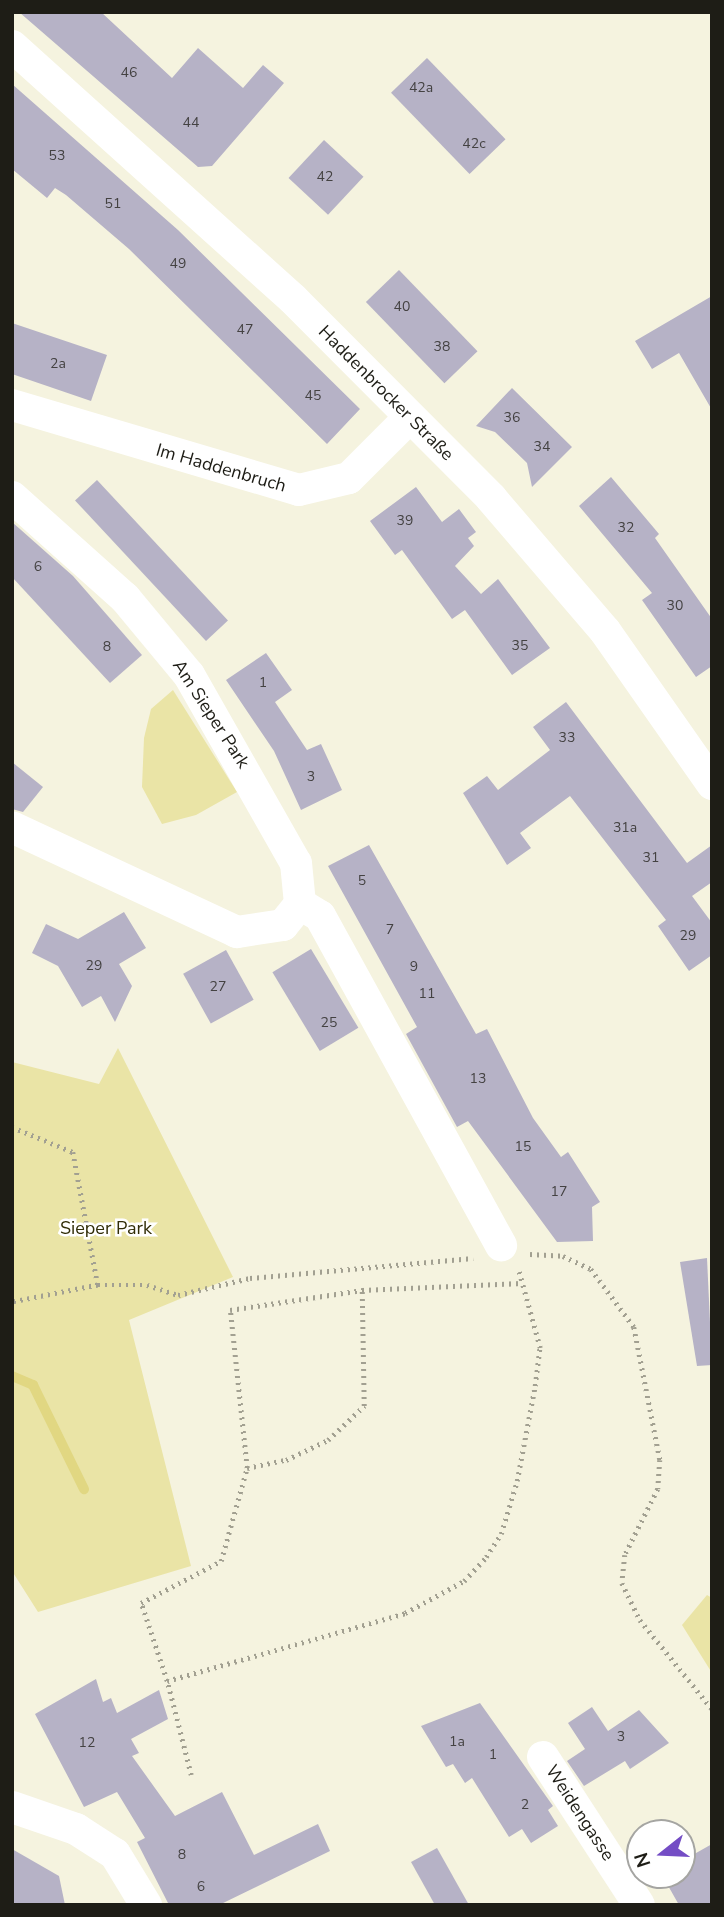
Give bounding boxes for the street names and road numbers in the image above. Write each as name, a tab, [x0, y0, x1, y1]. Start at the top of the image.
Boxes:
street label: Haddenbrocker Straße	[314, 321, 458, 465]
street label: Im Haddenbruch	[153, 439, 289, 497]
street label: Am Sieper Park	[168, 656, 254, 772]
street label: Weidengasse	[541, 1761, 619, 1865]

